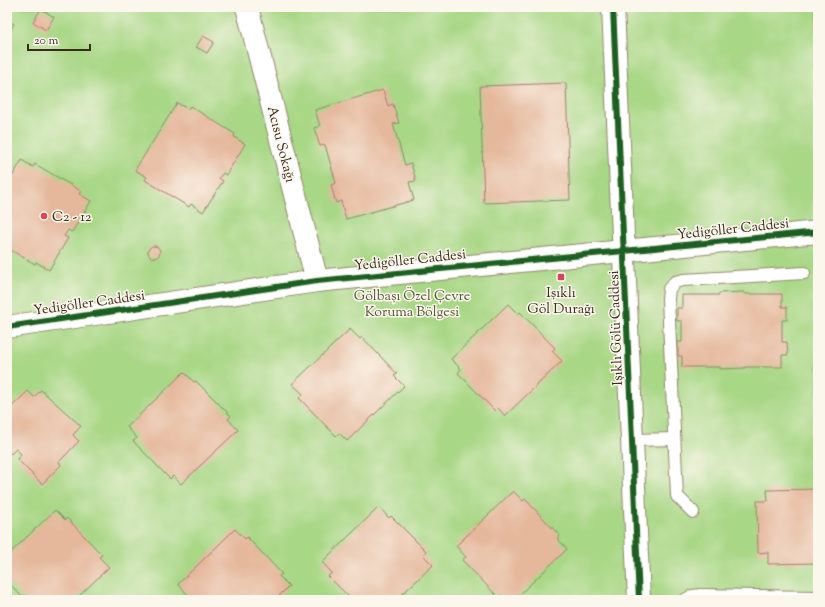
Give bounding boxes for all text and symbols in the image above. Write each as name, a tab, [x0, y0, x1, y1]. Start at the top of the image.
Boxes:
scale bar	[28, 26, 90, 52]
text: 20 m	[34, 32, 59, 50]
street label: Acısu Sokağı	[261, 104, 299, 185]
place label: C2 - 12	[52, 208, 92, 228]
marker: C2 - 12	[39, 211, 49, 221]
street label: Yedigöller Caddesi	[676, 214, 790, 246]
street label: Yedigöller Caddesi	[353, 245, 467, 277]
street label: Işıklı Gölü Caddesi	[605, 270, 629, 386]
marker: Işıklı Göl Durağı	[556, 272, 566, 282]
place label: Işıklı Göl Durağı	[527, 284, 595, 320]
street label: Yedigöller Caddesi	[32, 286, 146, 322]
park label: Gölbaşı Özel Çevre Koruma Bölgesi	[354, 286, 470, 323]

